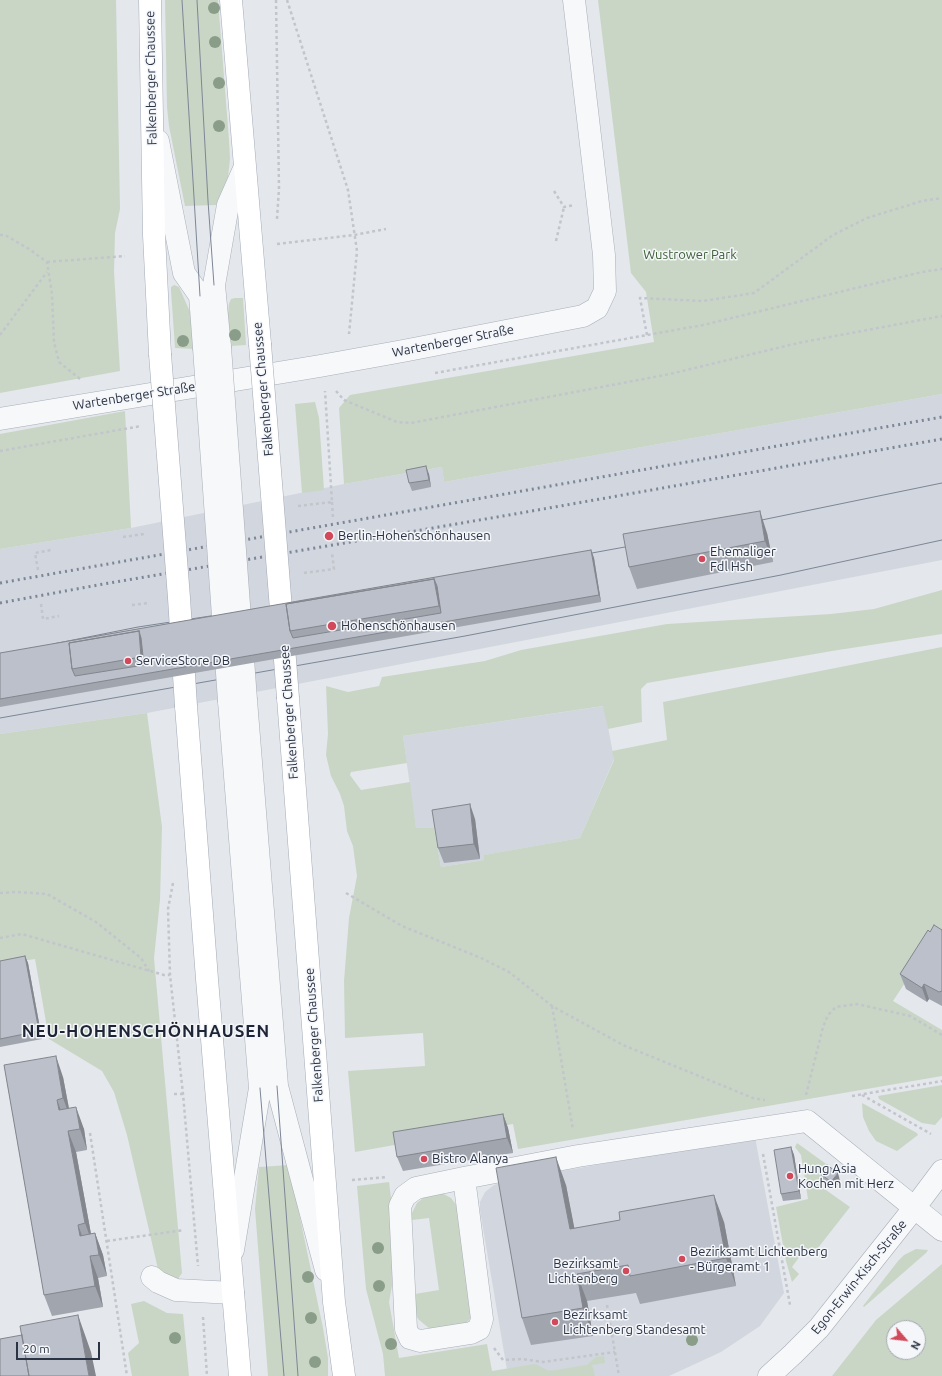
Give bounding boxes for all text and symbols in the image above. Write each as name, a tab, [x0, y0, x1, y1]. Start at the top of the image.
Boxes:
street label: Falkenberger Chaussee	[142, 10, 160, 146]
park label: Wustrower Park	[643, 247, 737, 263]
street label: Falkenberger Chaussee	[249, 321, 277, 457]
street label: Wartenberger Straße	[391, 322, 515, 360]
street label: Wartenberger Straße	[72, 379, 196, 413]
place label: Berlin-Hohenschönhausen	[338, 528, 491, 544]
marker: Berlin-Hohenschönhausen	[323, 530, 335, 542]
place label: Ehemaliger Fdl Hsh	[710, 544, 776, 575]
marker: Ehemaliger Fdl Hsh	[697, 554, 707, 564]
place label: Hohenschönhausen	[341, 618, 456, 634]
marker: Hohenschönhausen	[326, 620, 338, 632]
street label: Falkenberger Chaussee	[277, 644, 301, 780]
place label: ServiceStore DB	[136, 653, 230, 669]
marker: ServiceStore DB	[123, 656, 133, 666]
street label: Falkenberger Chaussee	[302, 967, 326, 1103]
district label: NEU-HOHENSCHÖNHAUSEN	[22, 1021, 270, 1041]
place label: Bistro Alanya	[432, 1151, 508, 1167]
marker: Bistro Alanya	[419, 1154, 429, 1164]
place label: Hung Asia Kochen mit Herz	[798, 1161, 894, 1192]
marker: Hung Asia Kochen mit Herz	[785, 1171, 795, 1181]
street label: Egon-Erwin-Kisch-Straße	[808, 1217, 910, 1337]
place label: Bezirksamt Lichtenberg - Bürgeramt 1	[690, 1244, 828, 1275]
marker: Bezirksamt Lichtenberg - Bürgeramt 1	[677, 1254, 687, 1264]
place label: Bezirksamt Lichtenberg	[548, 1256, 618, 1287]
marker: Bezirksamt Lichtenberg	[621, 1266, 631, 1276]
place label: Bezirksamt Lichtenberg Standesamt	[563, 1307, 706, 1338]
marker: Bezirksamt Lichtenberg Standesamt	[550, 1317, 560, 1327]
north arrow	[886, 1320, 926, 1360]
scale bar	[18, 1334, 102, 1360]
text: N	[908, 1339, 923, 1352]
text: 20 m	[23, 1342, 50, 1355]

